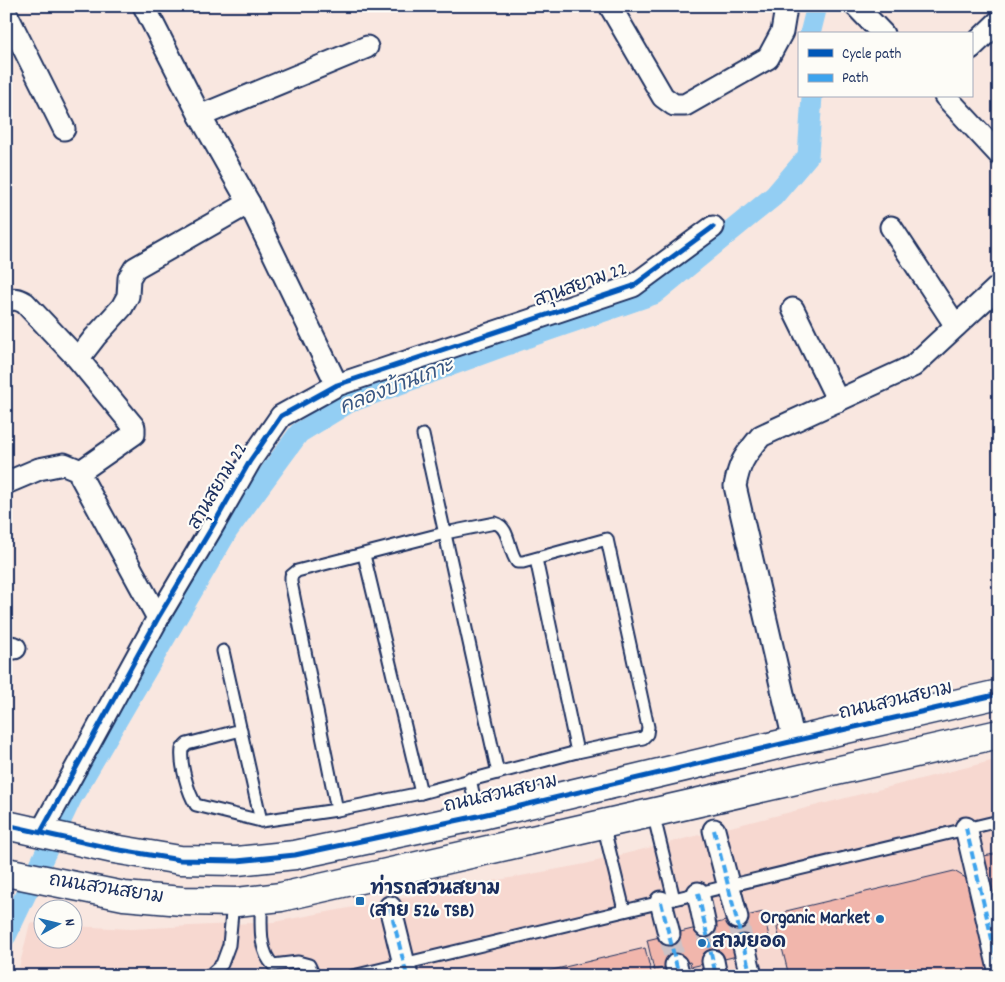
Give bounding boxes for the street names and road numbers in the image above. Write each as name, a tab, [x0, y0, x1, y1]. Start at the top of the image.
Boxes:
street label: สาุนสยาม 22	[531, 257, 631, 315]
street label: สาุนสยาม 22	[182, 438, 256, 536]
street label: ถนนสวนสยาม	[836, 676, 956, 728]
street label: ถนนสวนสยาม	[441, 769, 561, 821]
street label: ถนนสวนสยาม	[47, 868, 165, 912]

